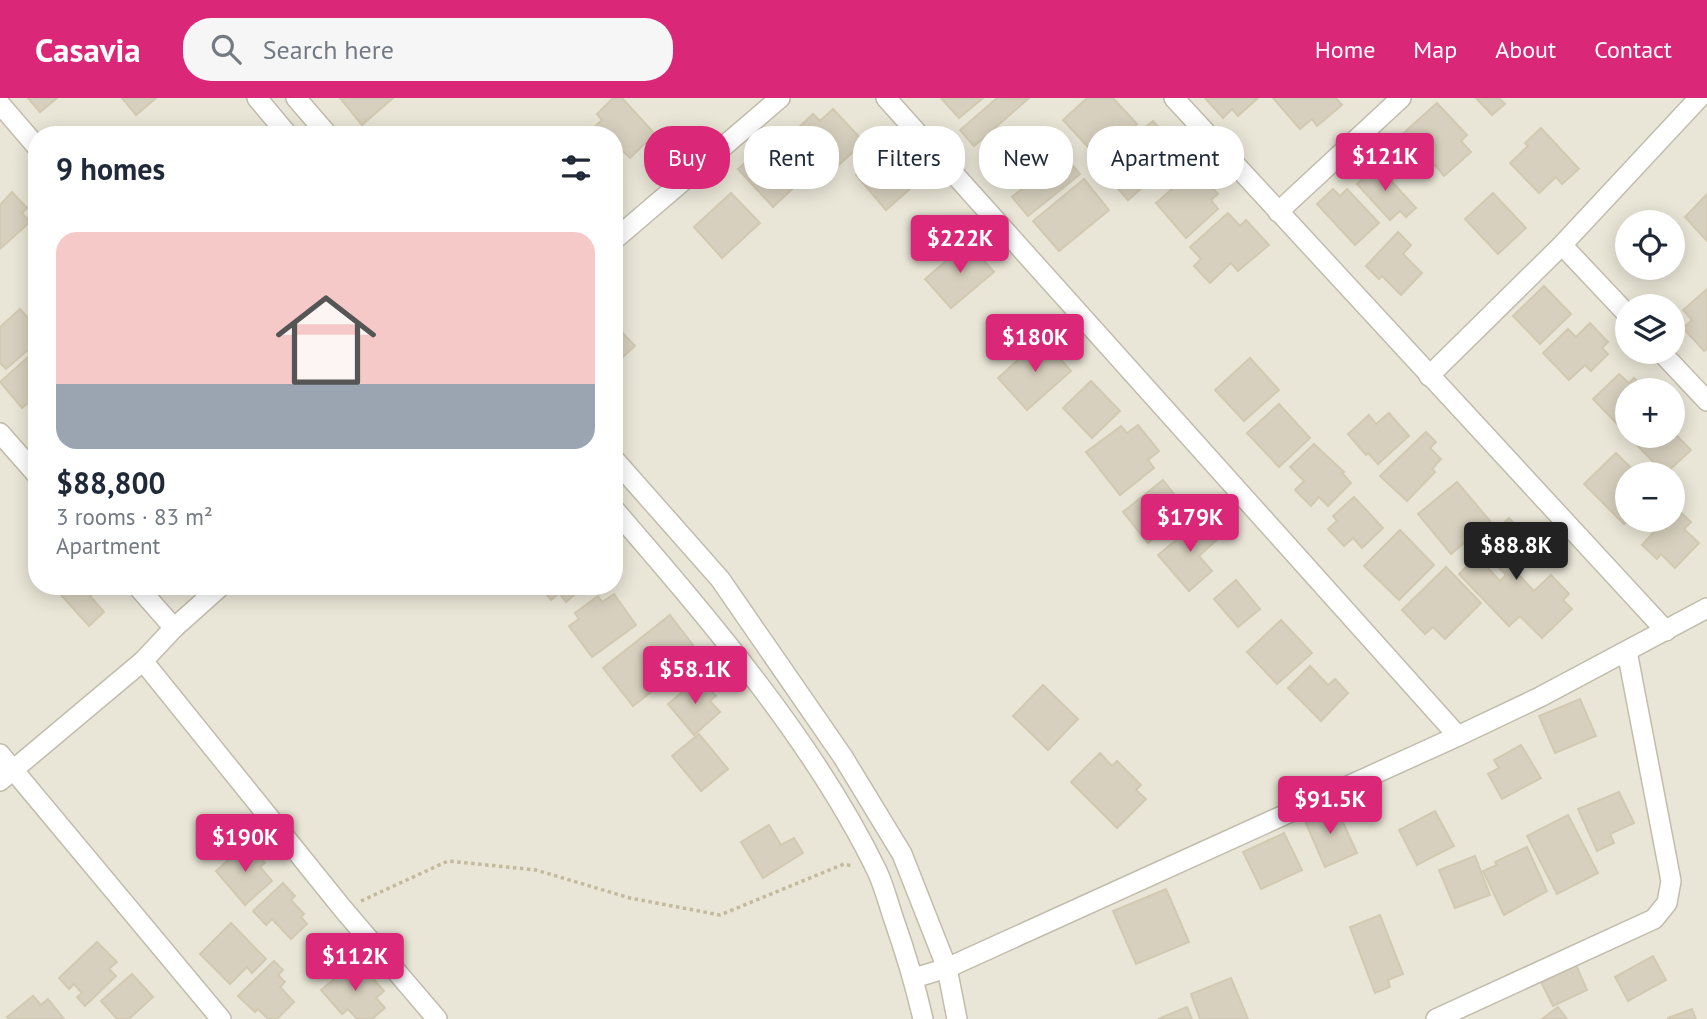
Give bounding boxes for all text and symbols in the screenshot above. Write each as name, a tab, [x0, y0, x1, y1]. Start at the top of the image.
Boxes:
search box	[183, 18, 673, 81]
text: Casavia	[35, 28, 141, 71]
icon: search	[207, 30, 245, 68]
text: Search here	[263, 33, 394, 66]
text: Home	[1315, 34, 1375, 65]
text: Map	[1413, 34, 1457, 65]
text: About	[1495, 34, 1556, 65]
text: Contact	[1594, 34, 1672, 65]
chip: Buy	[644, 126, 730, 189]
chip: Rent	[744, 126, 839, 189]
chip: Filters	[853, 126, 965, 189]
chip: New	[979, 126, 1073, 189]
chip: Apartment	[1087, 126, 1244, 189]
pin: $121K	[1336, 134, 1434, 193]
text: $121K	[1352, 141, 1418, 170]
text: 9 homes	[56, 149, 165, 188]
icon: filters	[557, 149, 595, 187]
map controls	[1615, 210, 1685, 532]
button: locate	[1615, 210, 1685, 280]
pin: $222K	[911, 216, 1009, 275]
text: $222K	[927, 223, 993, 252]
icon: home	[263, 277, 389, 403]
button: layers	[1615, 294, 1685, 364]
pin: $180K	[986, 314, 1084, 374]
text: $180K	[1002, 322, 1068, 351]
button: +	[1615, 378, 1685, 448]
button: −	[1615, 462, 1685, 532]
text: $88,800	[56, 463, 166, 502]
pin: $179K	[1141, 494, 1239, 554]
text: 3 rooms · 83 m²	[56, 502, 213, 531]
text: $179K	[1157, 502, 1223, 531]
pin: $88.8K	[1459, 522, 1573, 582]
text: $88.8K	[1480, 530, 1552, 559]
text: Apartment	[56, 531, 160, 560]
pin: $58.1K	[638, 646, 752, 706]
text: $58.1K	[659, 654, 731, 683]
pin: $91.5K	[1273, 776, 1387, 836]
text: $91.5K	[1294, 784, 1366, 813]
pin: $190K	[196, 814, 294, 874]
text: $190K	[212, 822, 278, 851]
pin: $112K	[306, 934, 404, 993]
text: $112K	[322, 941, 388, 970]

